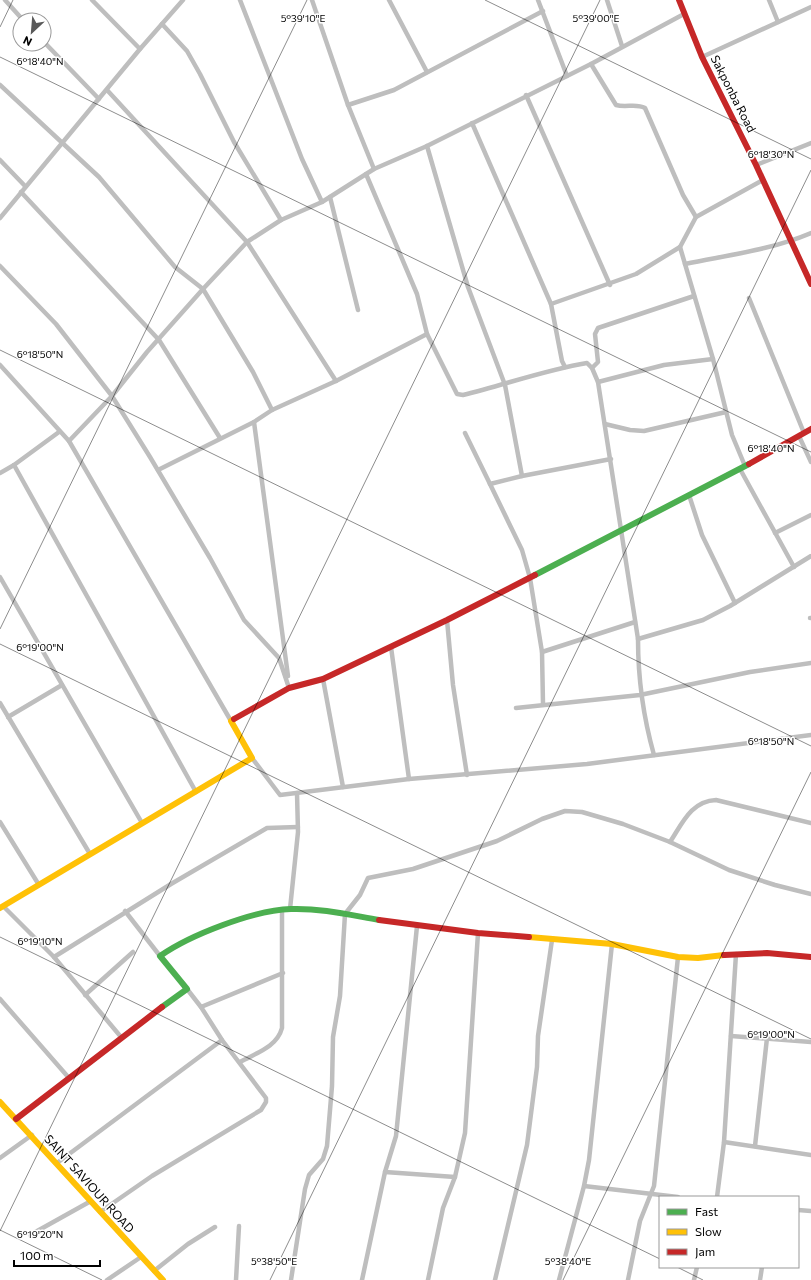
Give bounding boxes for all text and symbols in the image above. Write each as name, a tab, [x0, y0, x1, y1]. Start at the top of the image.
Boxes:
north arrow	[12, 12, 52, 52]
text: 5°39'10"E	[281, 12, 325, 24]
text: 5°39'00"E	[573, 12, 620, 24]
text: N	[21, 34, 34, 49]
street label: Sakponba Road	[708, 53, 759, 134]
text: 6°18'40"N	[17, 55, 63, 67]
text: 6°18'30"N	[748, 148, 794, 160]
text: 6°18'50"N	[17, 348, 63, 360]
text: 6°18'40"N	[748, 442, 794, 454]
text: 6°19'00"N	[16, 641, 64, 653]
text: 6°18'50"N	[748, 735, 794, 747]
text: 6°19'10"N	[17, 935, 63, 947]
text: 6°19'00"N	[747, 1028, 795, 1040]
street label: SAINT SAVIOUR ROAD	[42, 1131, 138, 1235]
legend	[659, 1196, 799, 1268]
text: Fast	[695, 1204, 718, 1218]
text: Slow	[695, 1224, 722, 1238]
text: 6°19'20"N	[17, 1228, 63, 1240]
scale bar	[14, 1242, 100, 1268]
text: Jam	[695, 1244, 715, 1259]
text: 100 m	[20, 1248, 54, 1262]
text: 5°38'50"E	[251, 1255, 297, 1267]
text: 5°38'40"E	[545, 1255, 591, 1267]

